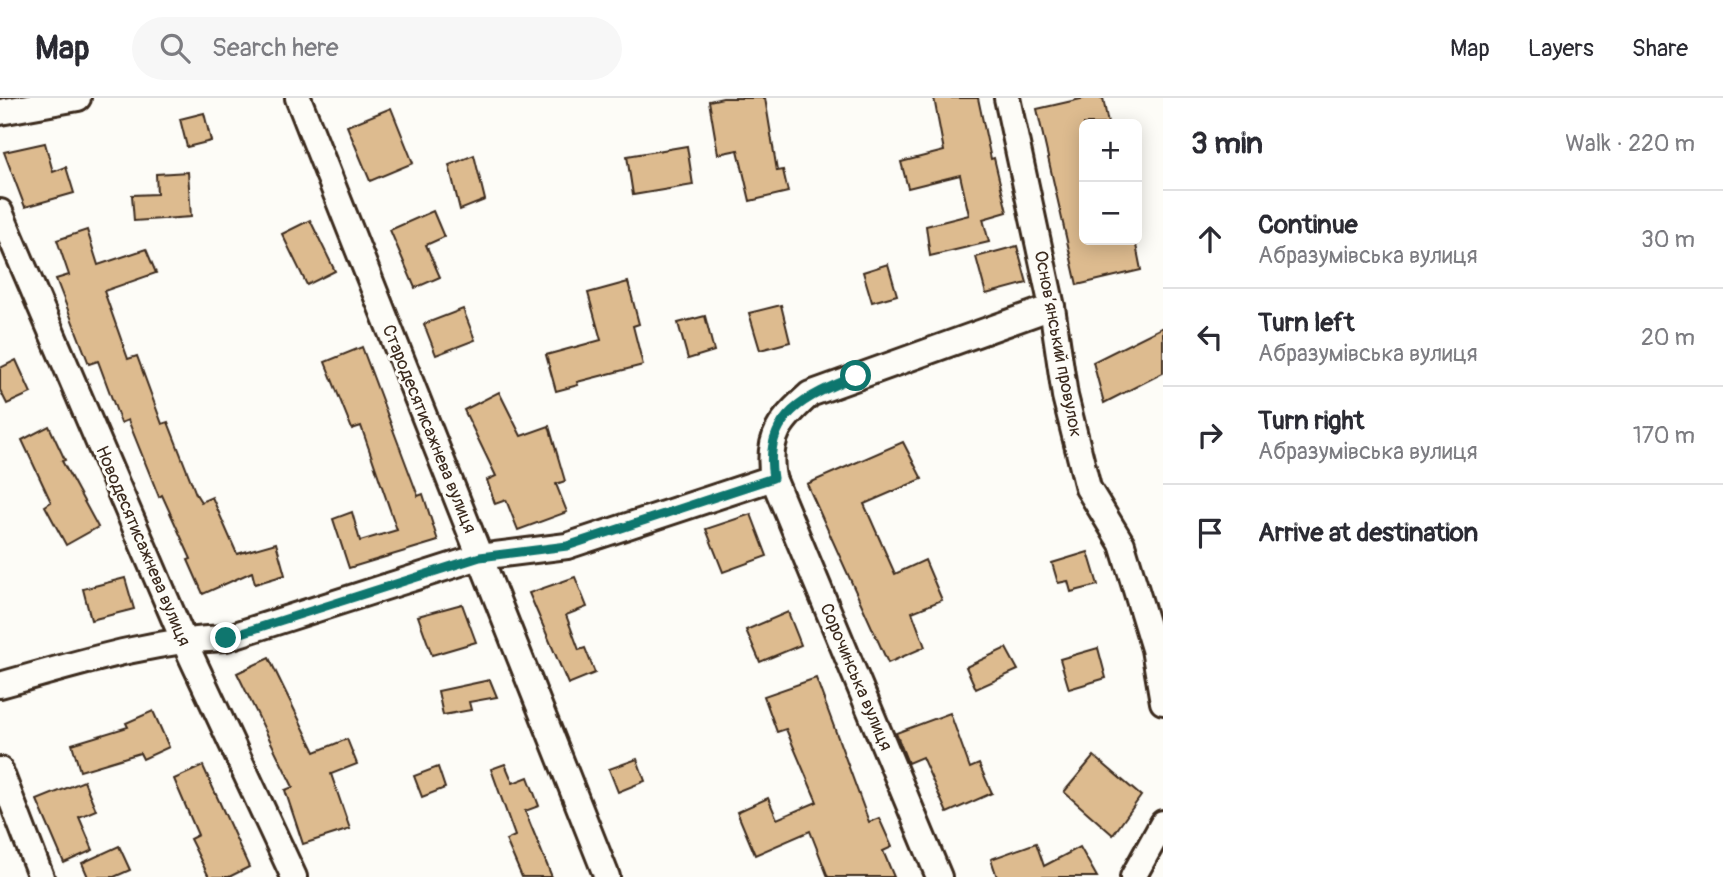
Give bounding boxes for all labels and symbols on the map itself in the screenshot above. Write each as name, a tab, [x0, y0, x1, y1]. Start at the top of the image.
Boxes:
street label: Основ’янський провулок	[1029, 249, 1087, 439]
street label: Стародесятисажнева вулиця	[377, 321, 481, 537]
route start	[840, 360, 871, 391]
street label: Новодесятисажнева вулиця	[90, 442, 196, 650]
street label: Сорочинська вулиця	[815, 600, 897, 754]
route end	[210, 622, 241, 653]

